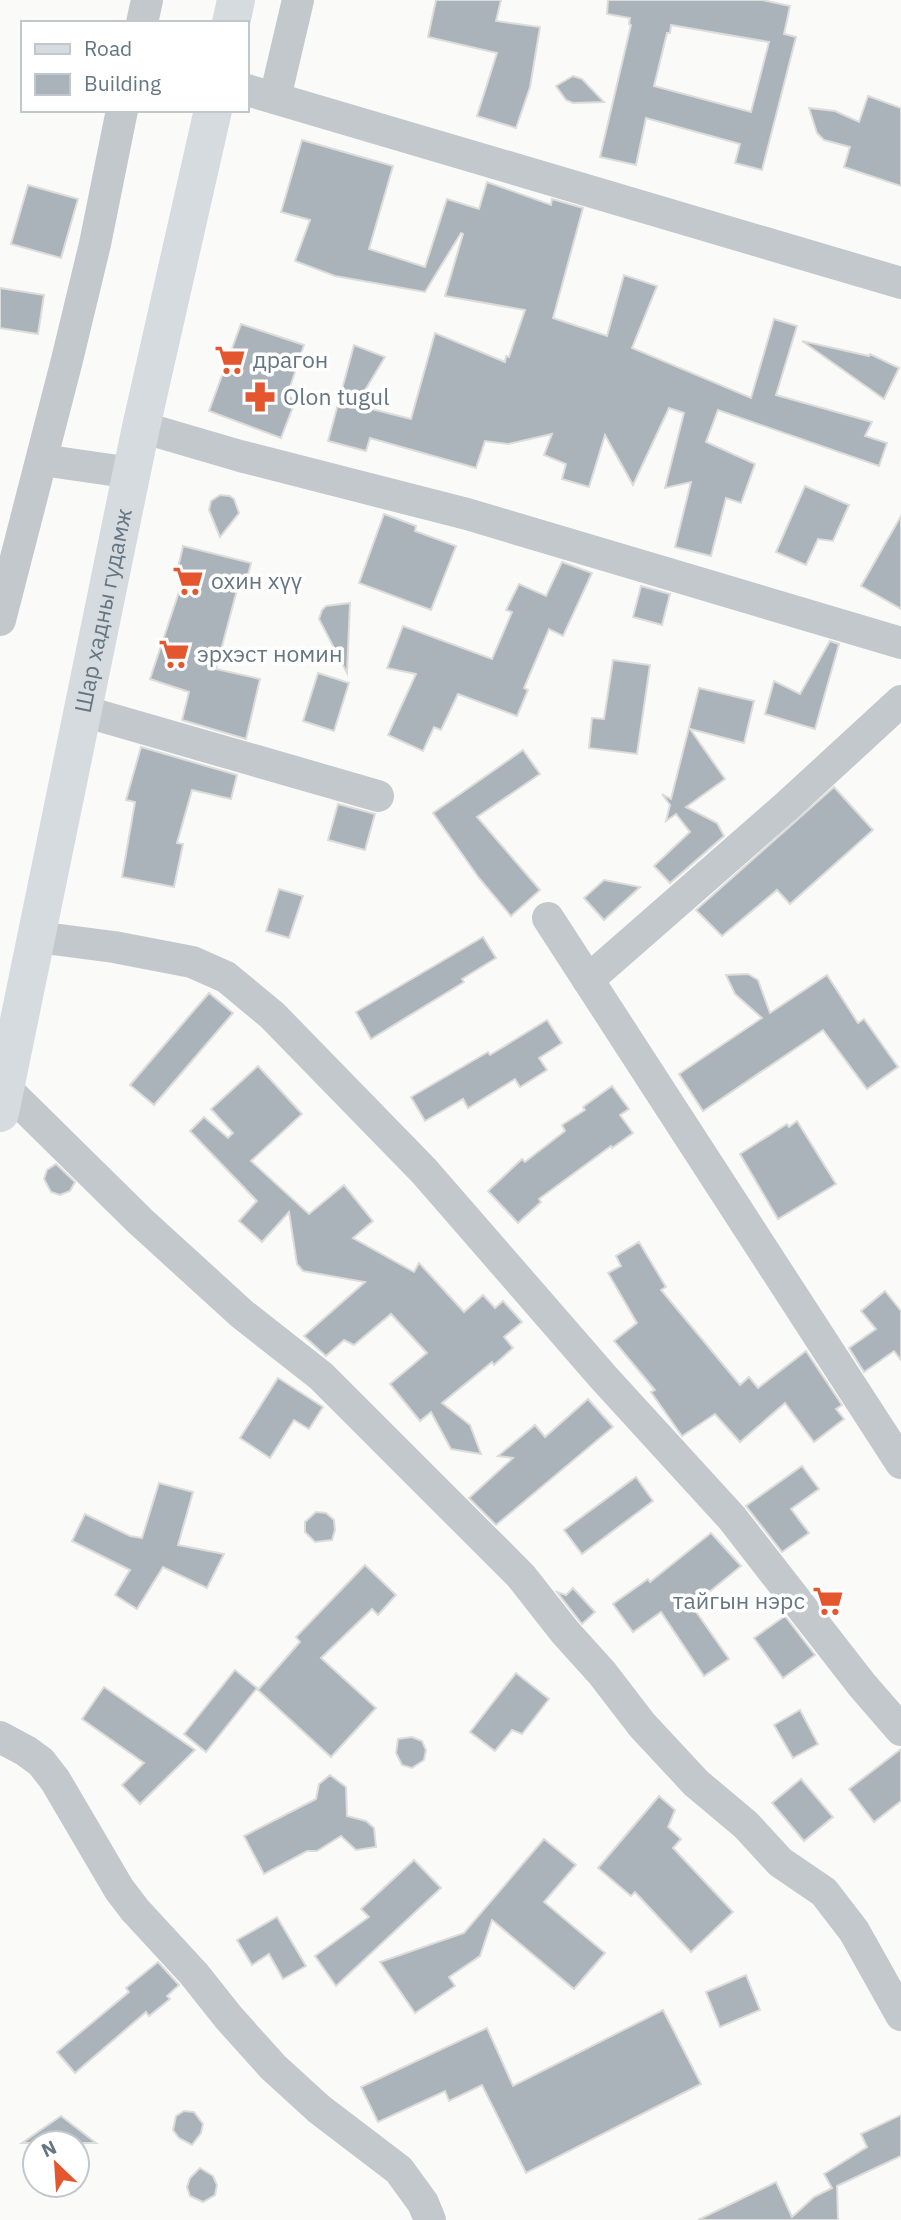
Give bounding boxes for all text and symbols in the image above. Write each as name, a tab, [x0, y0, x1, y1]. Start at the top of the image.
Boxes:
legend	[21, 21, 248, 112]
text: Road	[84, 34, 132, 62]
text: Building	[84, 69, 161, 97]
supermarket icon: драгон	[213, 343, 247, 377]
place label: драгон	[253, 344, 328, 374]
pharmacy icon: Olon tugul	[243, 380, 277, 414]
place label: Olon tugul	[283, 381, 389, 411]
street label: Шар хадны гудамж	[67, 505, 138, 715]
supermarket icon: охин хүү	[171, 564, 205, 598]
place label: охин хүү	[211, 565, 302, 595]
supermarket icon: эрхэст номин	[157, 637, 191, 671]
place label: эрхэст номин	[197, 638, 342, 668]
supermarket icon: тайгын нэрс	[811, 1584, 845, 1618]
place label: тайгын нэрс	[673, 1585, 805, 1615]
north arrow	[21, 2129, 91, 2199]
text: N	[38, 2135, 60, 2162]

